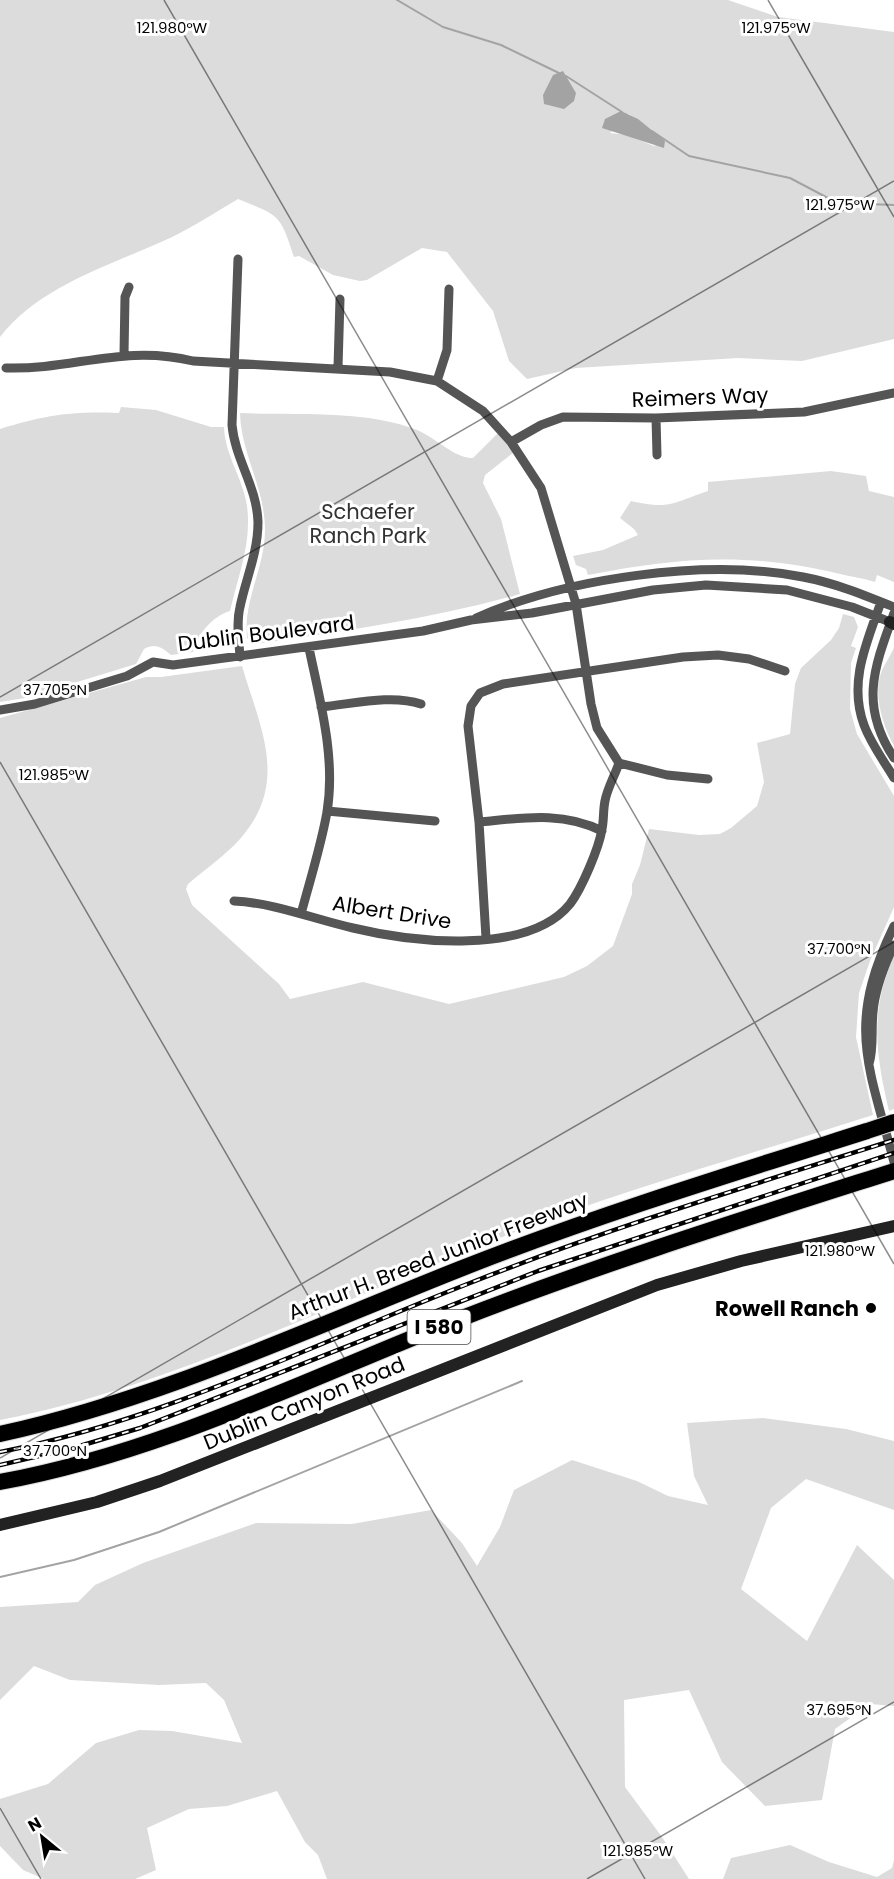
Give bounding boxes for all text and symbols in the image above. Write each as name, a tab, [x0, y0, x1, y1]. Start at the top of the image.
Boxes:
text: 121.980°W	[137, 17, 208, 38]
text: 121.975°W	[741, 17, 811, 38]
text: 121.975°W	[805, 194, 875, 215]
street label: Reimers Way	[631, 380, 769, 414]
park label: Schaefer Ranch Park	[309, 497, 427, 550]
street label: Dublin Boulevard	[176, 608, 356, 658]
text: 37.705°N	[23, 679, 87, 700]
text: 121.985°W	[19, 764, 90, 785]
street label: Albert Drive	[330, 888, 454, 936]
text: 37.700°N	[807, 938, 871, 959]
street label: Arthur H. Breed Junior Freeway	[284, 1185, 592, 1327]
text: 121.980°W	[805, 1240, 876, 1261]
place label: Rowell Ranch	[715, 1294, 859, 1323]
marker: Rowell Ranch	[864, 1301, 878, 1315]
road number: I 580	[408, 1310, 470, 1344]
street label: Dublin Canyon Road	[199, 1349, 409, 1457]
text: 37.700°N	[23, 1440, 87, 1461]
text: 37.695°N	[806, 1699, 872, 1720]
north arrow	[12, 1807, 72, 1867]
text: N	[24, 1811, 46, 1837]
text: 121.985°W	[603, 1840, 674, 1861]

